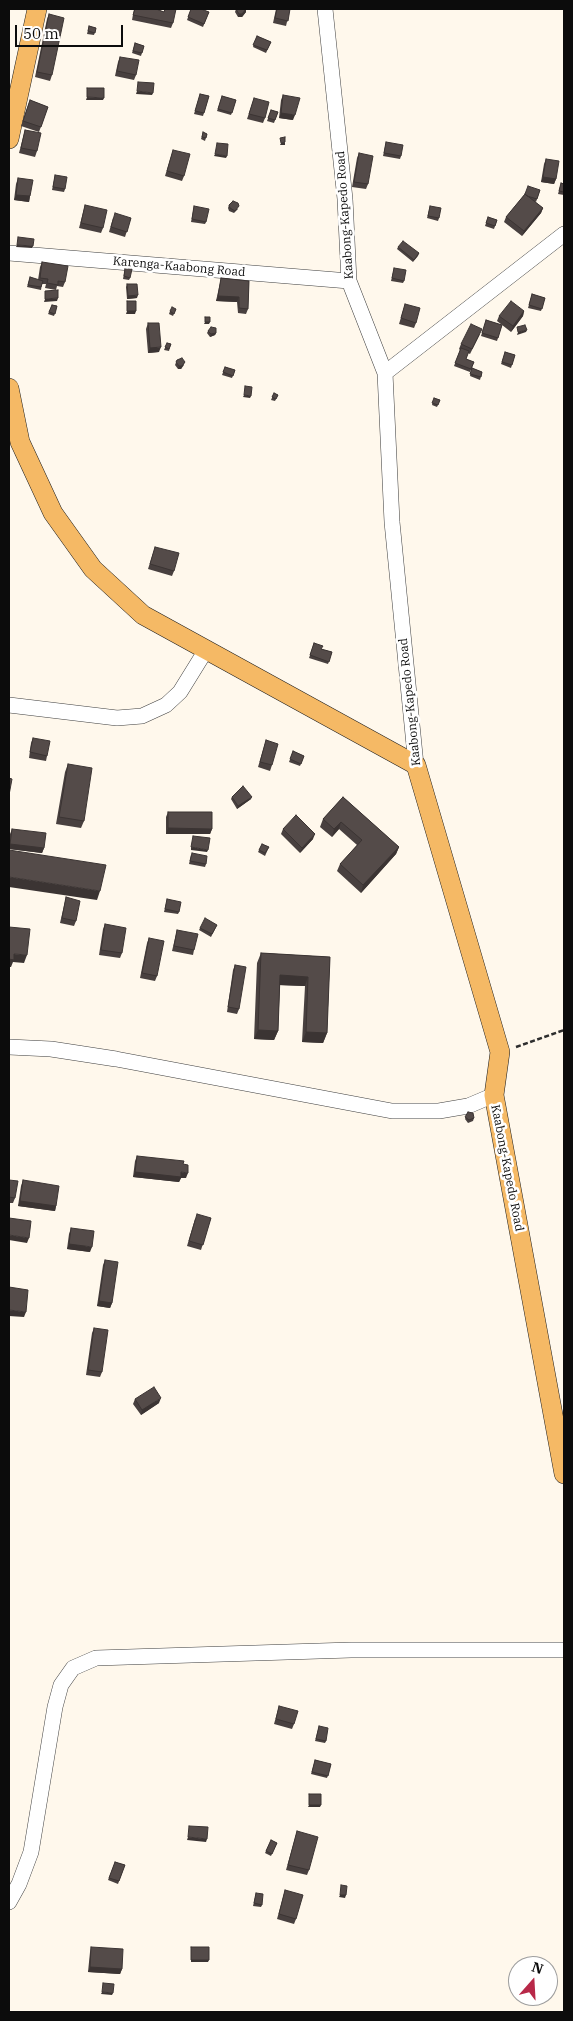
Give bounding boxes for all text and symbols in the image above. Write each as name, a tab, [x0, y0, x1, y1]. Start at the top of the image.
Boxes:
scale bar	[18, 15, 125, 47]
text: 50 m	[23, 24, 59, 43]
street label: Kaabong-Kapedo Road	[333, 150, 357, 280]
street label: Karenga-Kaabong Road	[112, 254, 246, 280]
street label: Kaabong-Kapedo Road	[396, 637, 424, 767]
street label: Kaabong-Kapedo Road	[488, 1103, 526, 1233]
north arrow	[508, 1956, 558, 2006]
text: N	[529, 1957, 546, 1978]

